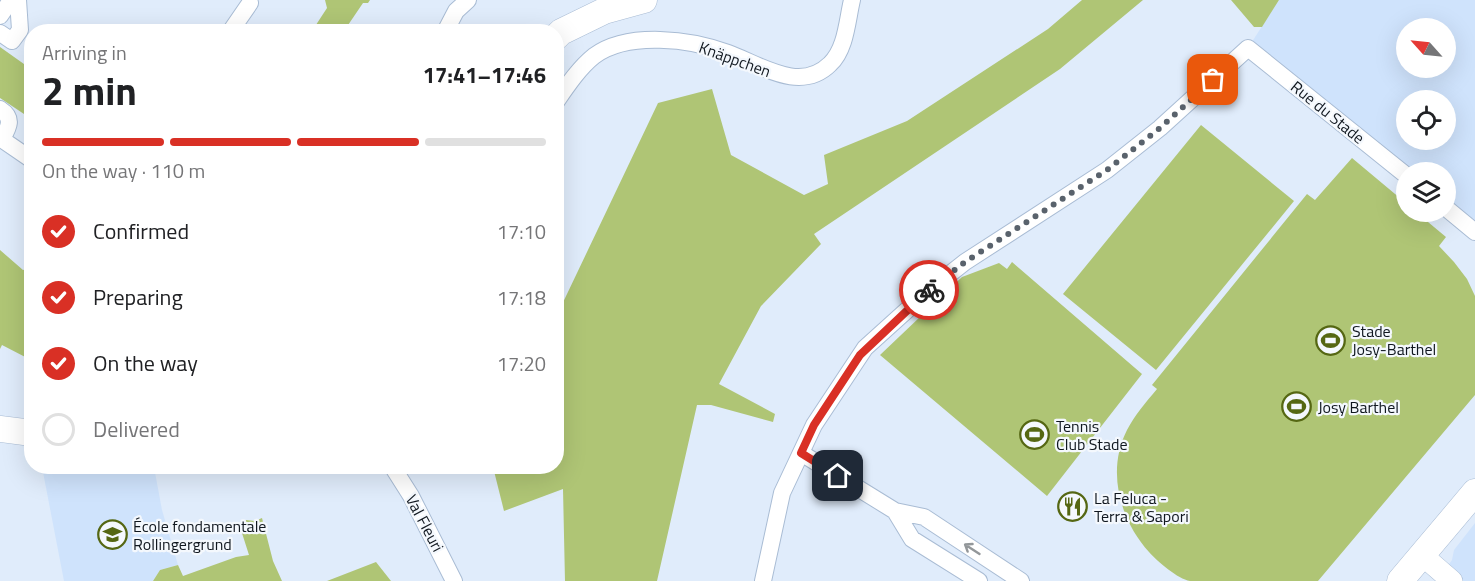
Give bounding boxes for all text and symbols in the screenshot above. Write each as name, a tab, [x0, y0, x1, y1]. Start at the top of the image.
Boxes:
north arrow	[1396, 18, 1456, 78]
map controls	[1396, 18, 1456, 222]
street label: Knäppchen	[696, 35, 774, 83]
text: Arriving in	[42, 37, 127, 68]
pin	[1187, 54, 1238, 105]
text: 17:41–17:46	[423, 58, 546, 92]
text: 2 min	[42, 61, 137, 120]
icon: bag	[1196, 63, 1229, 96]
street label: Rue du Stade	[1286, 75, 1370, 149]
button: locate	[1396, 90, 1456, 150]
text: On the way · 110 m	[42, 155, 205, 186]
button: layers	[1396, 162, 1456, 222]
text: Confirmed	[93, 214, 189, 248]
icon: check	[42, 215, 75, 248]
text: 17:10	[497, 216, 546, 247]
courier	[899, 260, 959, 320]
icon: bike	[913, 274, 946, 307]
text: Preparing	[93, 280, 183, 314]
icon: check	[42, 281, 75, 314]
text: 17:18	[497, 282, 546, 313]
place label: Stade Josy-Barthel	[1352, 319, 1436, 361]
sports icon: Stade Josy-Barthel	[1315, 324, 1347, 356]
text: On the way	[93, 346, 198, 380]
icon: check	[42, 347, 75, 380]
text: 17:20	[497, 348, 546, 379]
sports icon: Josy Barthel	[1281, 391, 1313, 423]
place label: Josy Barthel	[1318, 395, 1399, 419]
text: Delivered	[93, 412, 180, 446]
place label: Tennis Club Stade	[1056, 414, 1128, 456]
sports icon: Tennis Club Stade	[1019, 419, 1051, 451]
pin	[812, 450, 863, 501]
icon: home	[821, 459, 854, 492]
place label: La Feluca - Terra & Sapori	[1094, 486, 1189, 528]
street label: Val Fleuri	[400, 490, 450, 556]
restaurant icon: La Feluca - Terra & Sapori	[1057, 491, 1089, 523]
place label: École fondamentale Rollingergrund	[133, 514, 266, 556]
school or university icon: École fondamentale Rollingergrund	[96, 519, 128, 551]
one-way arrow	[964, 543, 981, 555]

